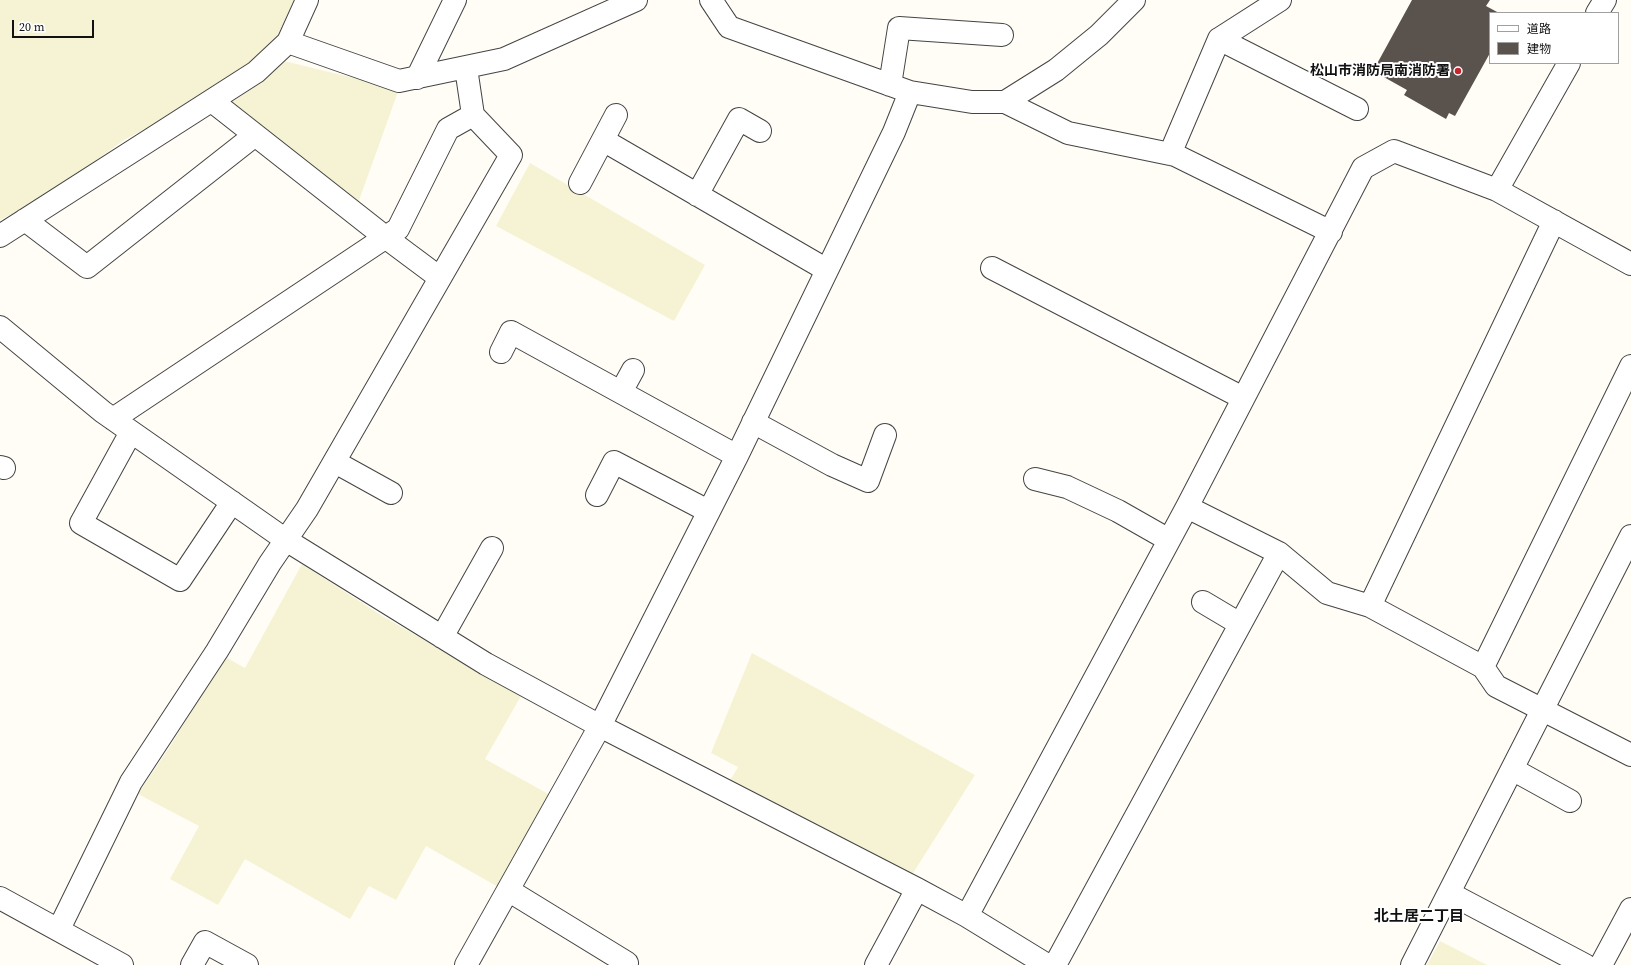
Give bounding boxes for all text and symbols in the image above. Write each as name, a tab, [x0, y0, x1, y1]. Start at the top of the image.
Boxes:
scale bar	[14, 12, 96, 38]
legend	[1489, 12, 1619, 64]
text: 20 m	[19, 19, 45, 35]
text: 道路	[1527, 21, 1551, 37]
text: 建物	[1527, 41, 1551, 57]
place label: 松山市消防局南消防署	[1310, 63, 1450, 79]
marker: 松山市消防局南消防署	[1453, 66, 1463, 76]
district label: 北土居二丁目	[1374, 908, 1464, 926]

